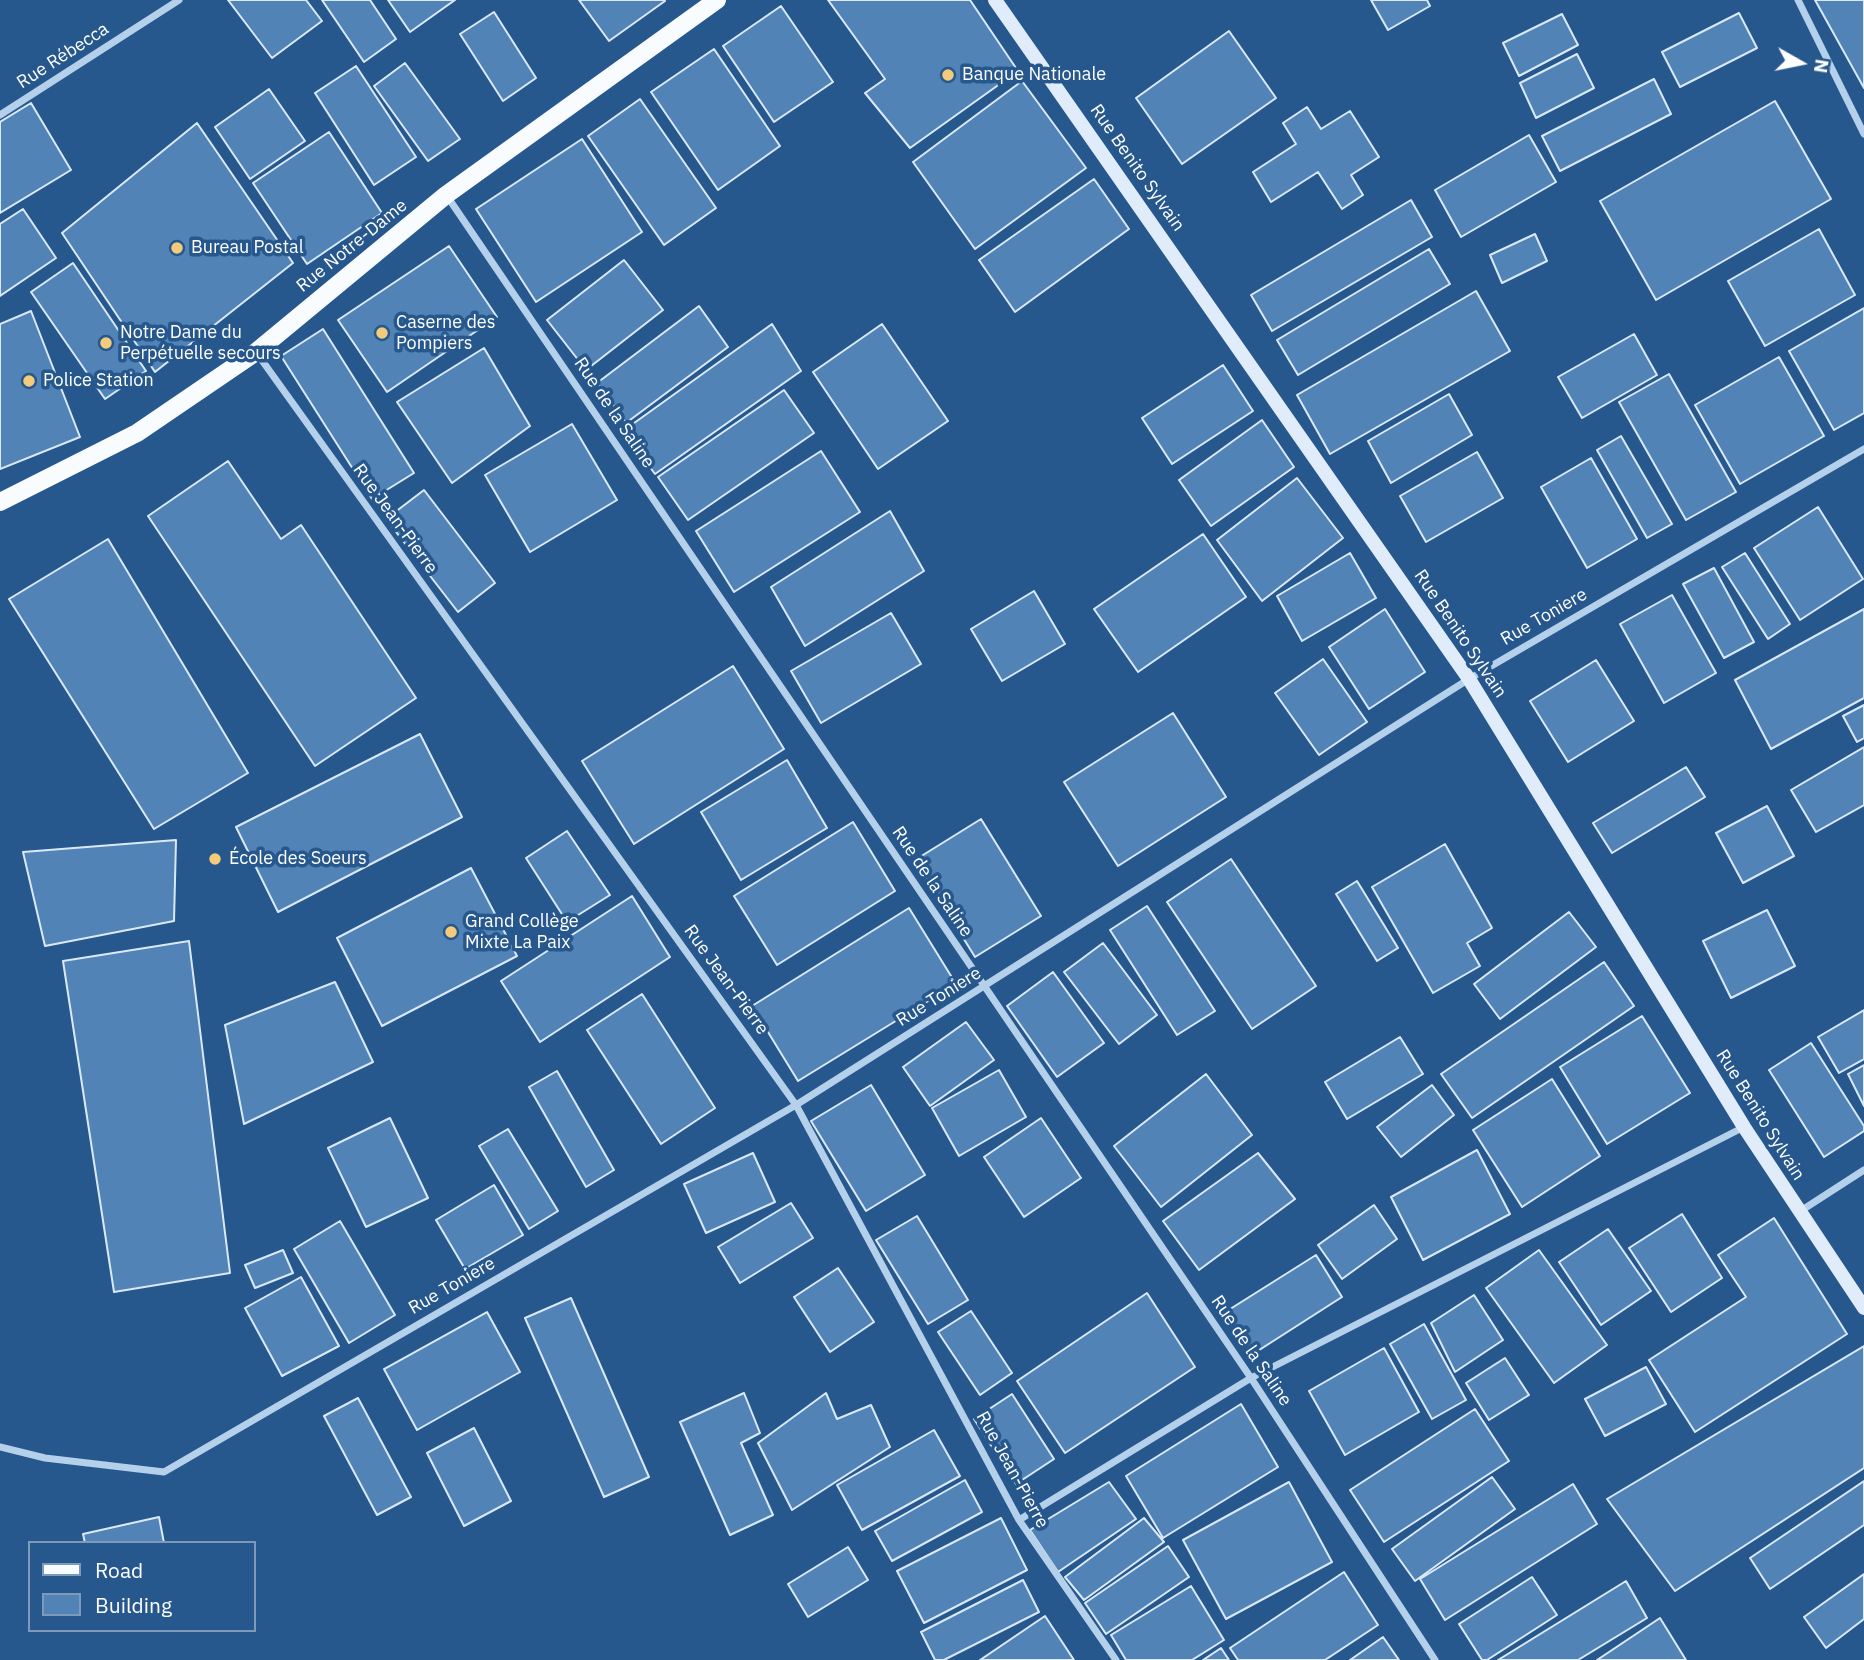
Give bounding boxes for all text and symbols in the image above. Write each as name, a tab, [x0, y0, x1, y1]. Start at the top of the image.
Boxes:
street label: Rue Rébecca	[13, 18, 113, 94]
north arrow	[1766, 28, 1836, 98]
text: N	[1809, 58, 1835, 75]
place label: Banque Nationale	[962, 64, 1106, 86]
marker: Banque Nationale	[940, 67, 956, 83]
street label: Rue Benito Sylvain	[1085, 100, 1189, 236]
street label: Rue Notre-Dame	[292, 195, 412, 297]
place label: Bureau Postal	[191, 237, 304, 259]
marker: Bureau Postal	[169, 240, 185, 256]
place label: Caserne des Pompiers	[396, 312, 495, 354]
place label: Notre Dame du Perpétuelle secours	[120, 322, 281, 364]
marker: Caserne des Pompiers	[374, 325, 390, 341]
marker: Notre Dame du Perpétuelle secours	[98, 335, 114, 351]
street label: Rue de la Saline	[569, 354, 659, 472]
place label: Police Station	[43, 370, 154, 392]
marker: Police Station	[21, 373, 37, 389]
street label: Rue Jean-Pierre	[348, 460, 442, 578]
street label: Rue Benito Sylvain	[1409, 566, 1511, 702]
street label: Rue Toniere	[1497, 584, 1591, 650]
street label: Rue de la Saline	[887, 823, 977, 941]
place label: École des Soeurs	[229, 848, 367, 870]
marker: École des Soeurs	[207, 851, 223, 867]
place label: Grand Collège Mixte La Paix	[465, 911, 579, 954]
street label: Rue Jean-Pierre	[679, 921, 773, 1039]
marker: Grand Collège Mixte La Paix	[443, 924, 459, 940]
street label: Rue Toniere	[893, 962, 985, 1032]
street label: Rue Benito Sylvain	[1711, 1046, 1809, 1184]
street label: Rue Toniere	[405, 1253, 499, 1319]
street label: Rue de la Saline	[1206, 1292, 1296, 1410]
street label: Rue Jean-Pierre	[971, 1408, 1053, 1532]
legend	[28, 1541, 256, 1632]
text: Road	[95, 1556, 143, 1584]
text: Building	[95, 1591, 172, 1619]

